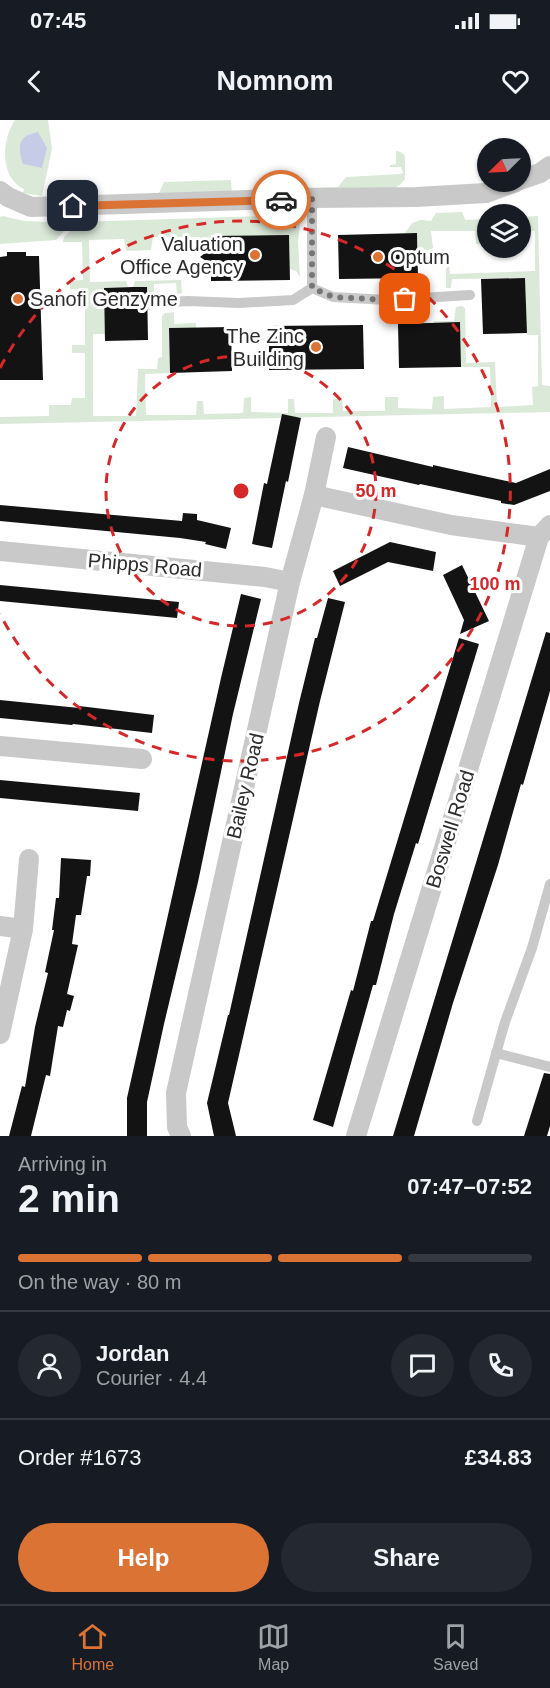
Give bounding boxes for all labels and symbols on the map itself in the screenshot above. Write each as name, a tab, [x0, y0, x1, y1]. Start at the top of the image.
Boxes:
north arrow	[477, 138, 531, 192]
courier	[251, 170, 311, 230]
pin	[47, 180, 98, 231]
place label: Valuation Office Agency	[120, 233, 243, 278]
place label: Optum	[390, 246, 450, 268]
marker: Valuation Office Agency	[248, 248, 262, 262]
marker: Optum	[371, 250, 385, 264]
pin	[379, 273, 430, 324]
place label: Sanofi Genzyme	[30, 288, 178, 310]
marker: Sanofi Genzyme	[11, 292, 25, 306]
place label: The Zinc Building	[226, 325, 304, 370]
marker: The Zinc Building	[309, 340, 323, 354]
centre of rings	[231, 481, 251, 501]
text: 50 m	[355, 481, 397, 501]
street label: Phipps Road	[87, 549, 203, 581]
text: 100 m	[469, 574, 521, 594]
street label: Bailey Road	[222, 731, 268, 841]
street label: Boswell Road	[422, 767, 478, 891]

